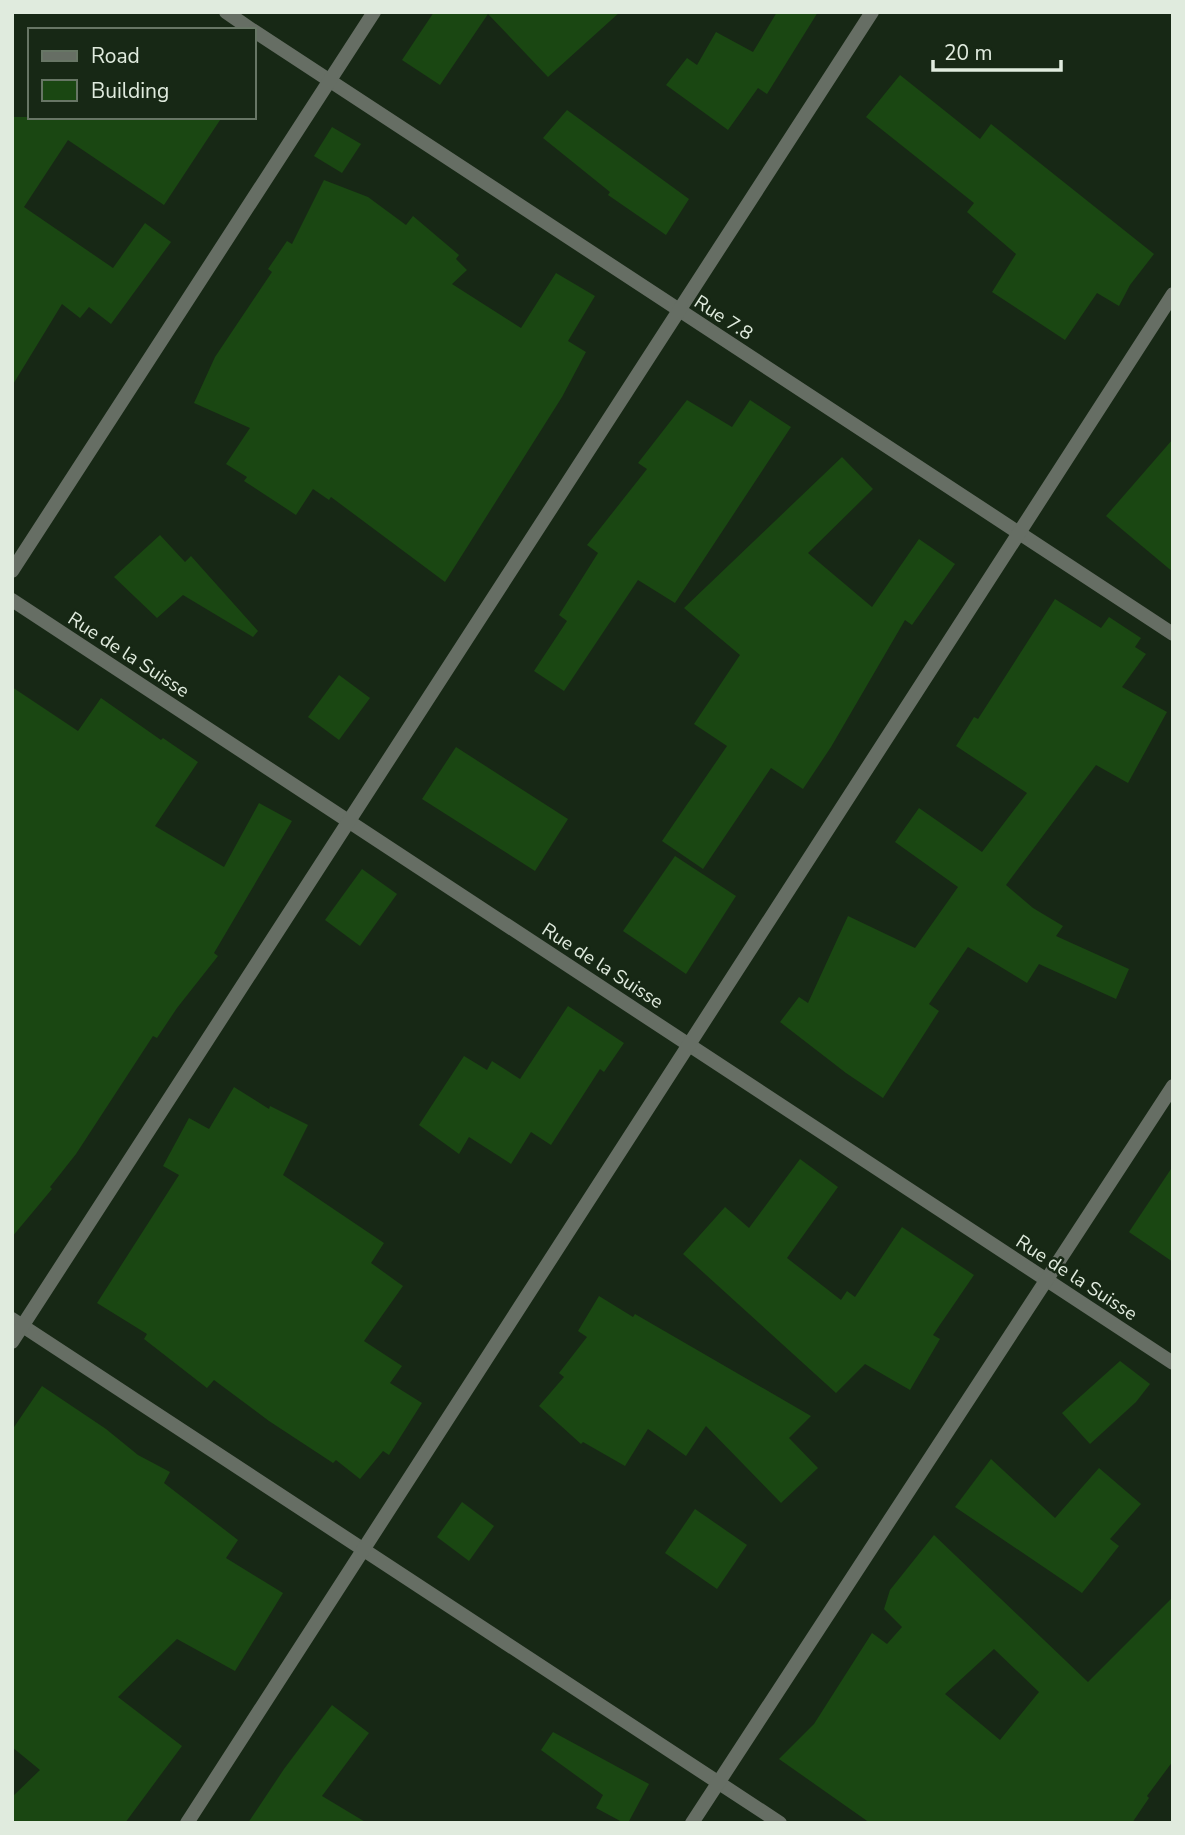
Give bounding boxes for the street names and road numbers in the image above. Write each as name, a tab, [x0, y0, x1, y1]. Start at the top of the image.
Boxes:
street label: Rue 7.8	[689, 289, 758, 347]
street label: Rue de la Suisse	[63, 606, 194, 704]
street label: Rue de la Suisse	[537, 917, 668, 1015]
street label: Rue de la Suisse	[1011, 1229, 1142, 1327]

